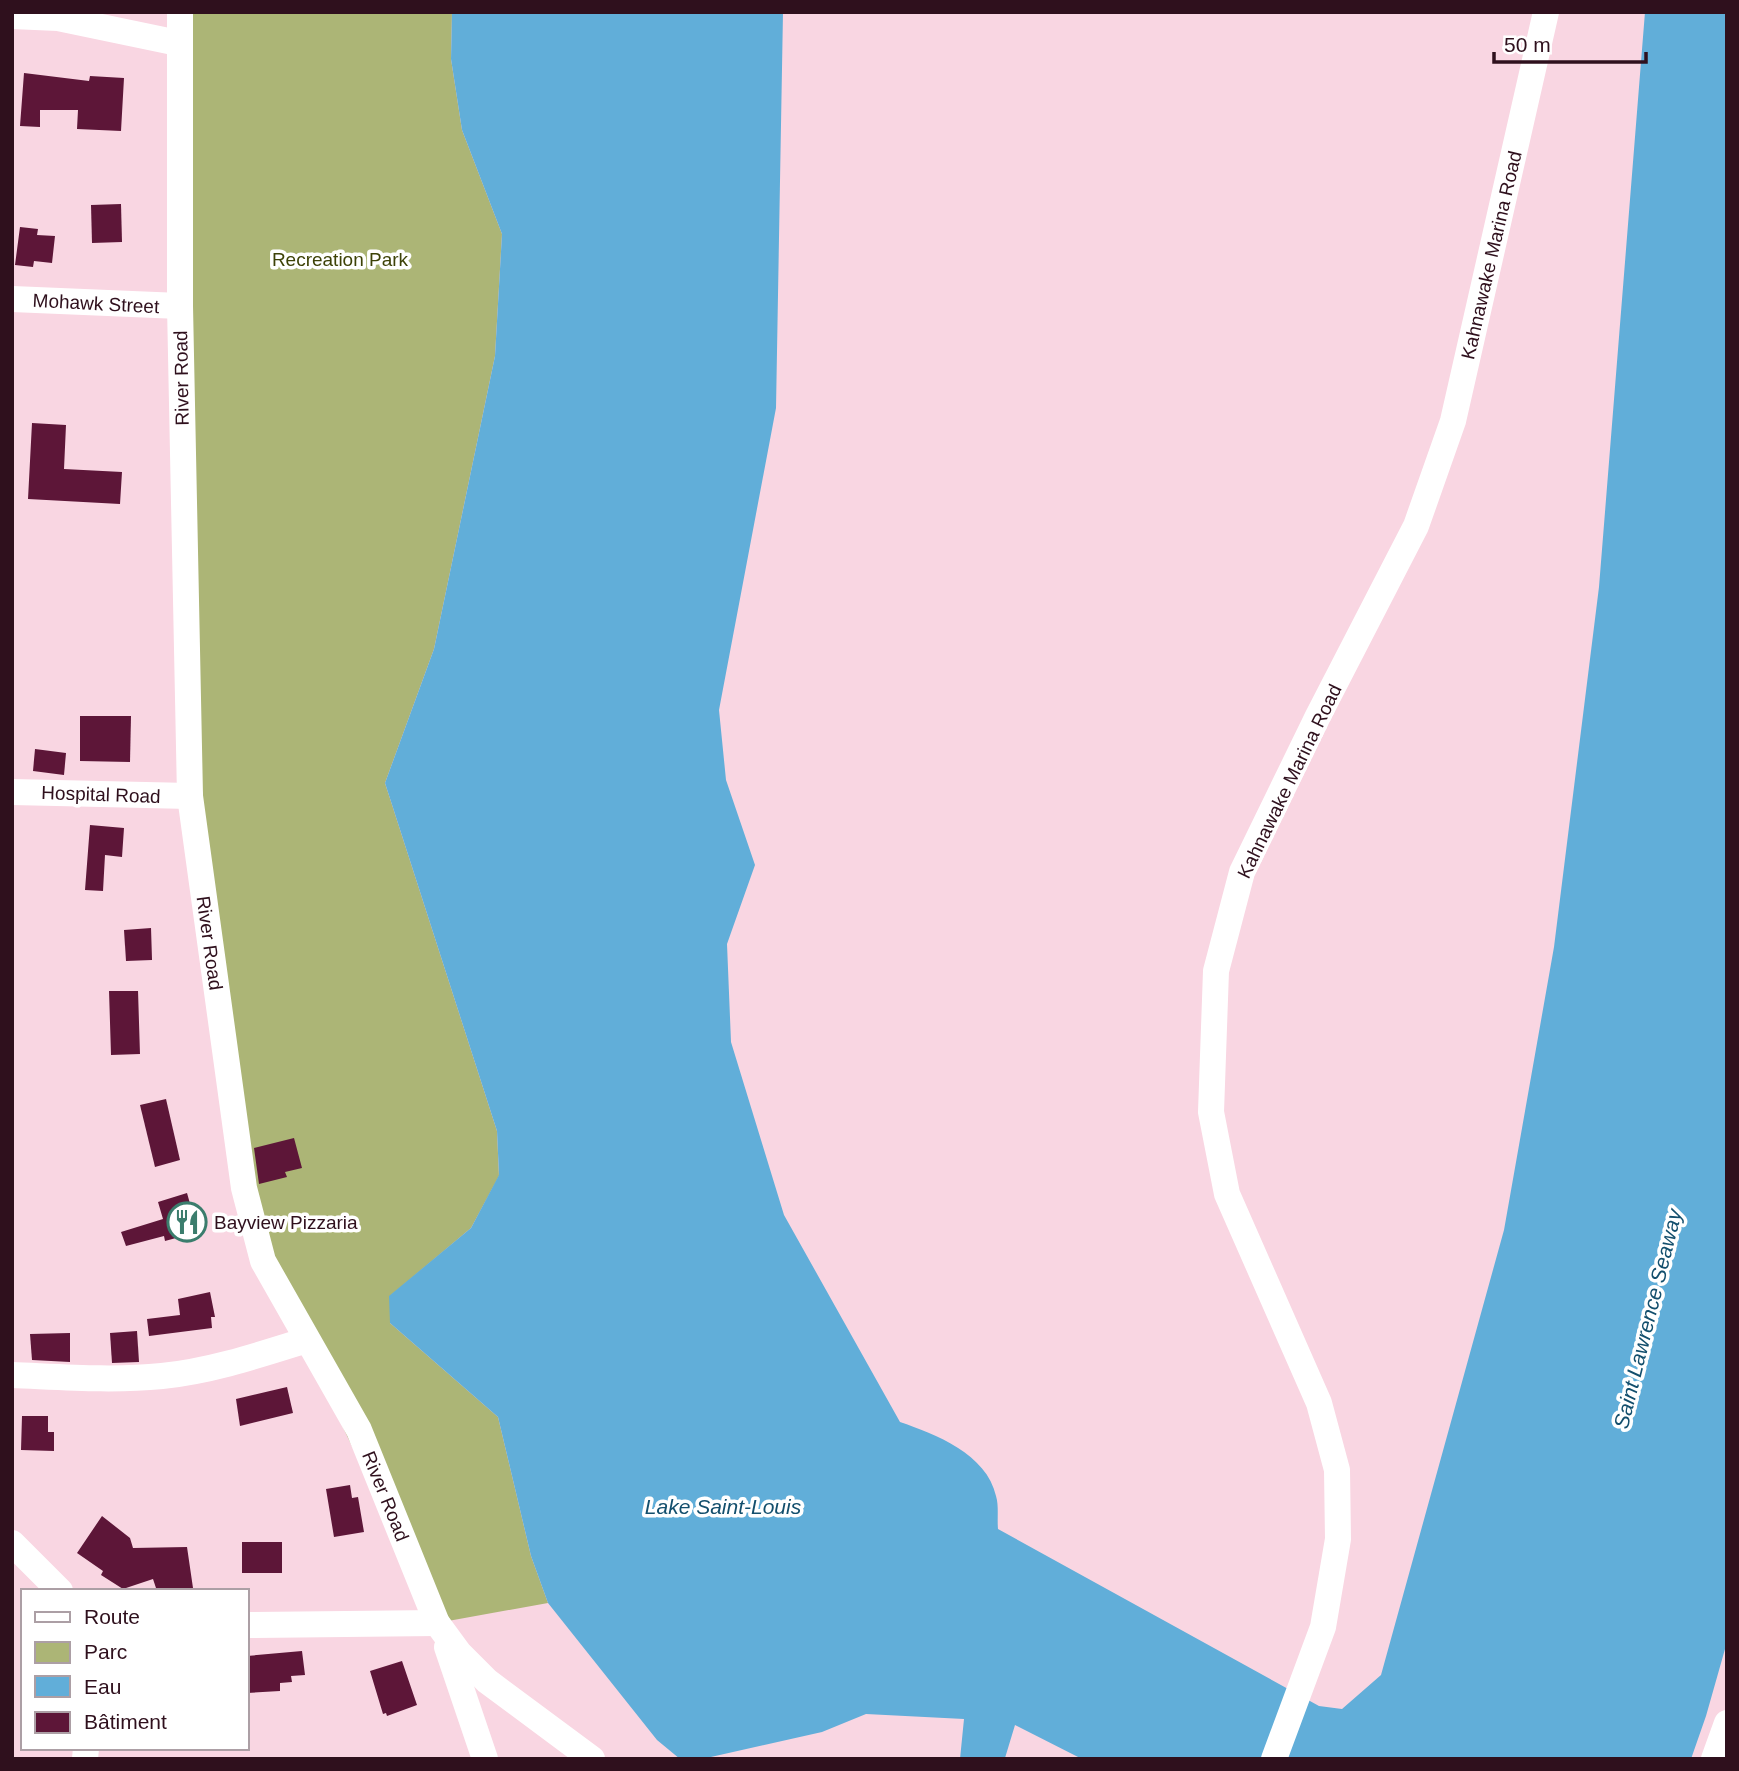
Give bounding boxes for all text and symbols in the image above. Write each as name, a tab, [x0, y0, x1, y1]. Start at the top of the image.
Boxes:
scale bar	[1494, 21, 1646, 65]
text: 50 m	[1504, 33, 1551, 56]
street label: Kahnawake Marina Road	[1457, 149, 1526, 361]
park label: Recreation Park	[272, 249, 409, 270]
street label: Mohawk Street	[32, 290, 161, 317]
street label: River Road	[170, 330, 193, 426]
street label: Kahnawake Marina Road	[1233, 681, 1346, 882]
street label: Hospital Road	[41, 782, 161, 807]
street label: River Road	[192, 895, 227, 992]
restaurant icon: Bayview Pizzaria	[166, 1201, 208, 1243]
water label: Saint Lawrence Seaway	[1609, 1205, 1686, 1431]
place label: Bayview Pizzaria	[214, 1212, 358, 1233]
street label: River Road	[358, 1448, 413, 1544]
water label: Lake Saint-Louis	[645, 1495, 802, 1518]
legend	[21, 1589, 248, 1750]
text: Route	[84, 1605, 140, 1628]
text: Parc	[84, 1640, 127, 1663]
text: Eau	[84, 1675, 121, 1698]
text: Bâtiment	[84, 1710, 167, 1733]

